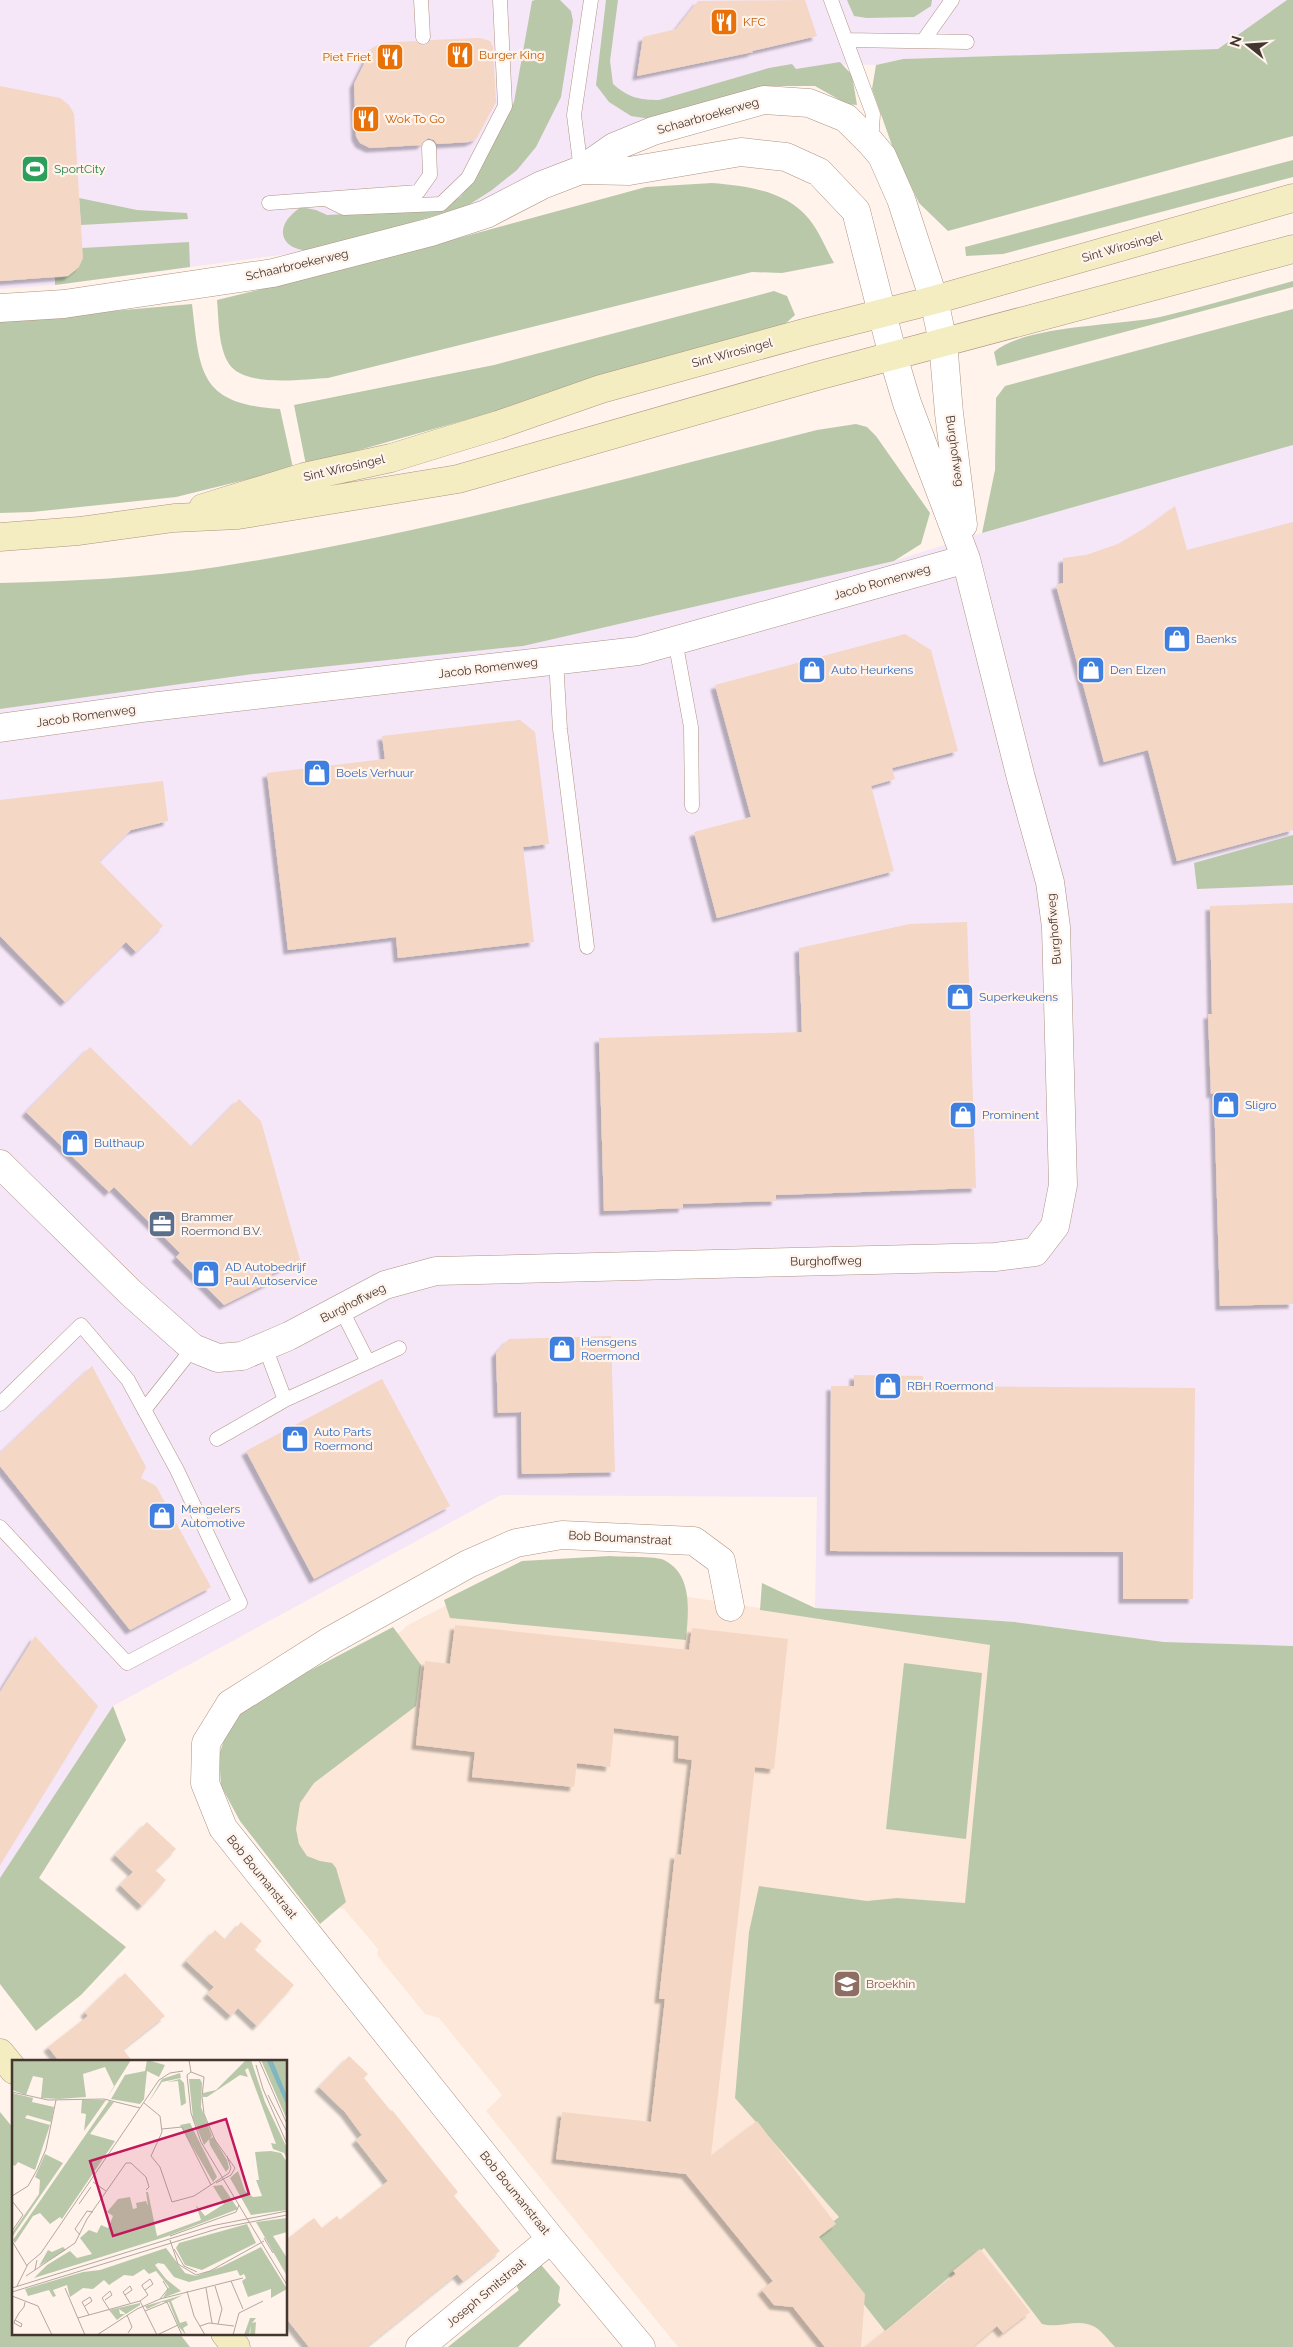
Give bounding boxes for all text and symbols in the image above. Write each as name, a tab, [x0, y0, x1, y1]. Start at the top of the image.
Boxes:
restaurant icon: KFC	[709, 7, 739, 37]
place label: KFC	[743, 15, 766, 29]
north arrow	[1223, 20, 1273, 70]
text: N	[1226, 34, 1245, 49]
restaurant icon: Burger King	[445, 40, 475, 70]
restaurant icon: Piet Friet	[375, 42, 405, 72]
place label: Burger King	[479, 48, 544, 62]
place label: Piet Friet	[322, 50, 371, 64]
street label: Schaarbroekerweg	[656, 95, 760, 137]
restaurant icon: Wok To Go	[351, 104, 381, 134]
place label: Wok To Go	[385, 112, 445, 126]
sports icon: SportCity	[20, 154, 50, 184]
place label: SportCity	[54, 162, 106, 176]
street label: Sint Wirosingel	[1080, 229, 1165, 265]
street label: Schaarbroekerweg	[244, 246, 350, 284]
street label: Sint Wirosingel	[690, 335, 775, 370]
street label: Burghoffweg	[943, 415, 967, 487]
street label: Sint Wirosingel	[302, 452, 387, 484]
street label: Jacob Romenweg	[832, 561, 932, 603]
shop icon: Baenks	[1162, 624, 1192, 654]
place label: Baenks	[1196, 632, 1237, 646]
street label: Jacob Romenweg	[437, 655, 539, 681]
shop icon: Auto Heurkens	[797, 655, 827, 685]
shop icon: Den Elzen	[1076, 655, 1106, 685]
place label: Auto Heurkens	[831, 663, 913, 677]
place label: Den Elzen	[1110, 663, 1166, 677]
street label: Jacob Romenweg	[35, 702, 137, 730]
shop icon: Boels Verhuur	[302, 758, 332, 788]
place label: Boels Verhuur	[336, 766, 415, 780]
street label: Burghoffweg	[1044, 893, 1064, 965]
shop icon: Superkeukens	[945, 982, 975, 1012]
place label: Superkeukens	[979, 990, 1058, 1004]
shop icon: Sligro	[1211, 1090, 1241, 1120]
place label: Sligro	[1245, 1098, 1277, 1112]
shop icon: Prominent	[948, 1100, 978, 1130]
place label: Prominent	[982, 1108, 1039, 1122]
shop icon: Bulthaup	[60, 1128, 90, 1158]
place label: Bulthaup	[94, 1136, 144, 1150]
office icon: Brammer Roermond B.V.	[147, 1209, 177, 1239]
place label: Brammer Roermond B.V.	[181, 1210, 262, 1238]
street label: Burghoffweg	[790, 1253, 862, 1269]
shop icon: AD Autobedrijf Paul Autoservice	[191, 1259, 221, 1289]
place label: AD Autobedrijf Paul Autoservice	[225, 1260, 317, 1288]
street label: Burghoffweg	[318, 1281, 388, 1325]
shop icon: Hensgens Roermond	[547, 1334, 577, 1364]
place label: Hensgens Roermond	[581, 1335, 640, 1363]
shop icon: RBH Roermond	[873, 1371, 903, 1401]
place label: RBH Roermond	[907, 1379, 993, 1393]
shop icon: Auto Parts Roermond	[280, 1424, 310, 1454]
place label: Auto Parts Roermond	[314, 1425, 373, 1453]
shop icon: Mengelers Automotive	[147, 1501, 177, 1531]
place label: Mengelers Automotive	[181, 1502, 245, 1530]
street label: Bob Boumanstraat	[568, 1528, 672, 1548]
street label: Bob Boumanstraat	[224, 1832, 300, 1922]
school or university icon: Broekhin	[832, 1969, 862, 1999]
place label: Broekhin	[866, 1977, 915, 1991]
inset map	[12, 2060, 288, 2334]
street label: Bob Boumanstraat	[477, 2148, 553, 2238]
street label: Joseph Smitstraat	[444, 2256, 528, 2330]

